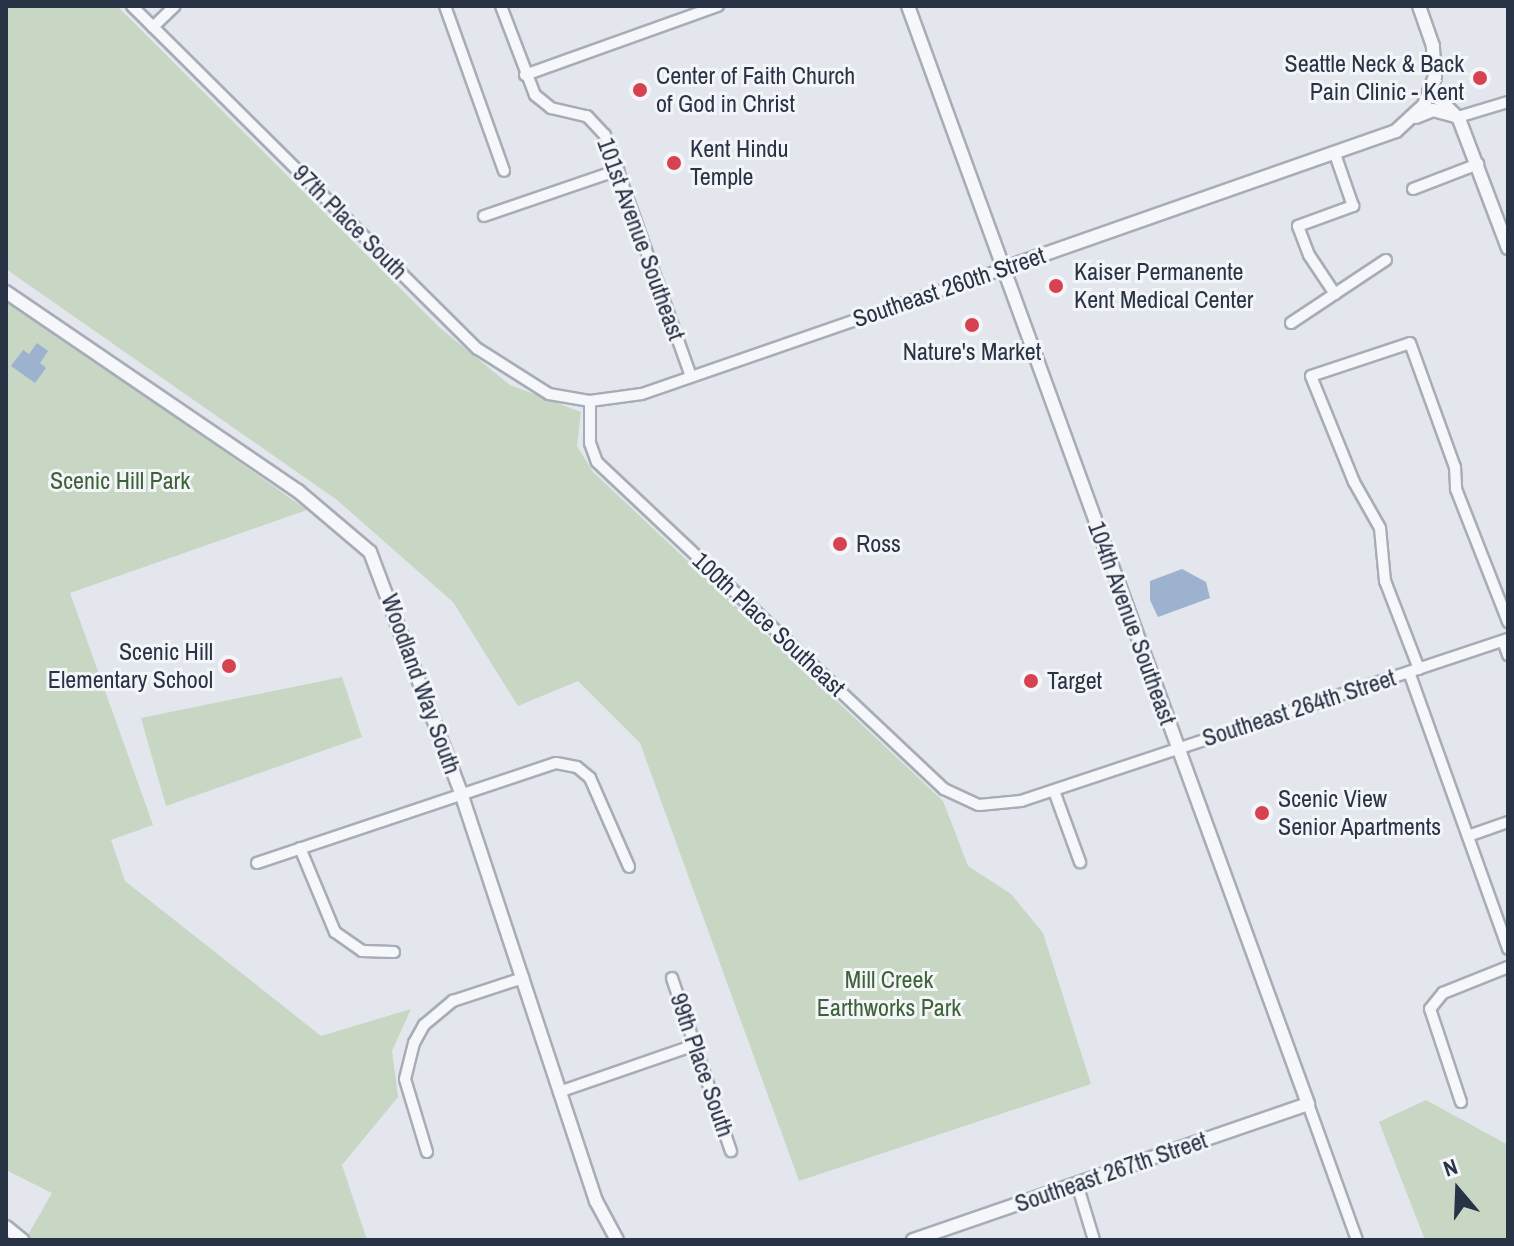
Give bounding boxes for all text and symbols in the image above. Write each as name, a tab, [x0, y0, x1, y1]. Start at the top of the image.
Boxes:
place label: Seattle Neck & Back Pain Clinic - Kent	[1285, 50, 1464, 106]
place label: Center of Faith Church of God in Christ	[656, 62, 855, 118]
marker: Seattle Neck & Back Pain Clinic - Kent	[1471, 69, 1489, 87]
marker: Center of Faith Church of God in Christ	[631, 81, 649, 99]
street label: 101st Avenue Southeast	[591, 133, 691, 345]
place label: Kent Hindu Temple	[690, 135, 788, 191]
marker: Kent Hindu Temple	[665, 154, 683, 172]
street label: 97th Place South	[287, 159, 413, 285]
street label: Southeast 260th Street	[849, 241, 1049, 333]
place label: Kaiser Permanente Kent Medical Center	[1074, 258, 1253, 314]
marker: Kaiser Permanente Kent Medical Center	[1045, 275, 1067, 297]
marker: Nature's Market	[963, 316, 981, 334]
place label: Nature's Market	[903, 338, 1041, 366]
park label: Scenic Hill Park	[50, 467, 190, 495]
street label: 104th Avenue Southeast	[1082, 517, 1182, 729]
place label: Ross	[856, 530, 901, 558]
marker: Ross	[831, 535, 849, 553]
street label: 100th Place Southeast	[687, 546, 851, 702]
street label: Woodland Way South	[375, 590, 467, 778]
place label: Scenic Hill Elementary School	[48, 638, 213, 694]
marker: Scenic Hill Elementary School	[220, 657, 238, 675]
street label: Southeast 264th Street	[1199, 663, 1399, 753]
place label: Target	[1047, 667, 1102, 695]
marker: Target	[1022, 672, 1040, 690]
place label: Scenic View Senior Apartments	[1278, 785, 1442, 841]
marker: Scenic View Senior Apartments	[1253, 804, 1271, 822]
park label: Mill Creek Earthworks Park	[817, 966, 961, 1022]
street label: 99th Place South	[664, 989, 740, 1141]
street label: Southeast 267th Street	[1011, 1126, 1211, 1218]
north arrow	[1418, 1150, 1498, 1230]
text: N	[1439, 1151, 1461, 1184]

